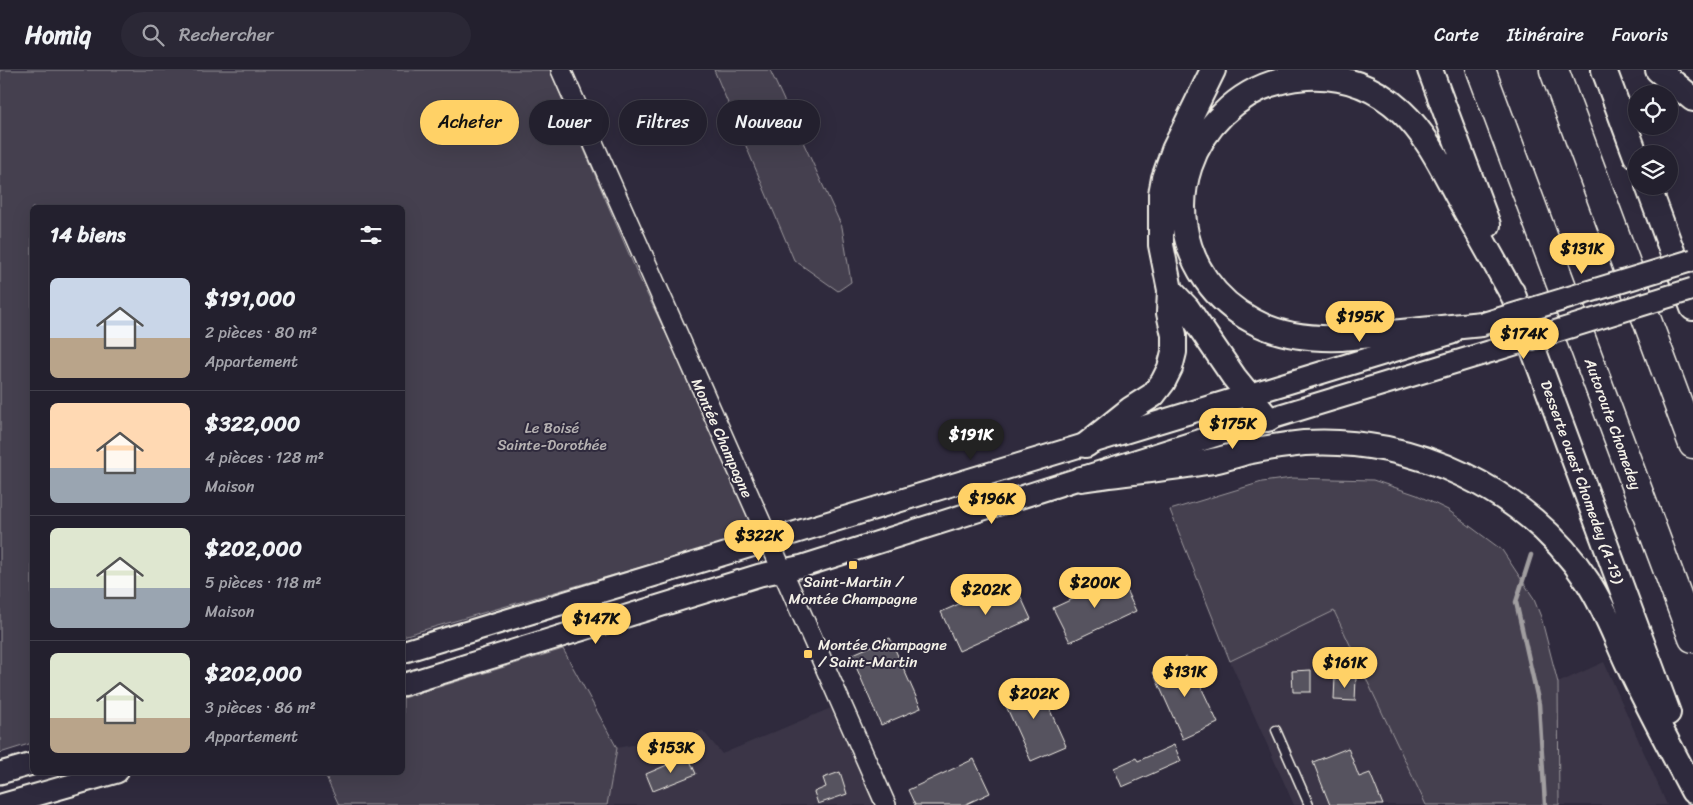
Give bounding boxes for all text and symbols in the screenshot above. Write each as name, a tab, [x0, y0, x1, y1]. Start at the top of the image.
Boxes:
search box	[121, 12, 471, 57]
text: Homiq	[25, 14, 91, 56]
text: Rechercher	[179, 18, 274, 51]
text: Carte	[1434, 19, 1479, 51]
text: Itinéraire	[1507, 19, 1584, 51]
text: Favoris	[1612, 19, 1668, 51]
icon: search	[139, 21, 167, 49]
map controls	[1628, 85, 1678, 195]
button: locate	[1628, 85, 1678, 135]
chip: Acheter	[420, 100, 519, 145]
chip: Louer	[529, 100, 609, 145]
chip: Filtres	[619, 100, 707, 145]
chip: Nouveau	[717, 100, 820, 145]
button: layers	[1628, 145, 1678, 195]
text: 14 biens	[50, 216, 126, 254]
icon: filters	[357, 221, 385, 249]
pin: $131K	[1547, 232, 1617, 275]
text: $131K	[1560, 234, 1604, 263]
text: $191,000	[205, 280, 296, 318]
icon: home	[90, 298, 150, 358]
pin: $195K	[1325, 300, 1395, 343]
text: $195K	[1337, 302, 1383, 331]
text: 2 pièces · 80 m²	[205, 318, 317, 347]
pin: $174K	[1489, 318, 1559, 360]
text: $174K	[1501, 319, 1547, 348]
text: Appartement	[205, 347, 298, 376]
street label: Autoroute Chomedey	[1577, 353, 1649, 494]
street label: Montée Champagne	[684, 374, 760, 502]
street label: Desserte ouest Chomedey (A-13)	[1533, 377, 1631, 588]
text: $322,000	[205, 405, 300, 443]
pin: $175K	[1198, 408, 1268, 450]
text: $175K	[1210, 409, 1256, 438]
park label: Le Boisé Sainte-Dorothée	[497, 415, 607, 458]
pin: $191K	[936, 418, 1006, 461]
text: $191K	[949, 420, 993, 449]
icon: home	[90, 423, 150, 483]
text: 4 pièces · 128 m²	[205, 443, 324, 472]
text: Maison	[205, 472, 254, 501]
pin: $196K	[957, 482, 1027, 525]
text: $196K	[969, 484, 1015, 513]
pin: $322K	[724, 520, 794, 562]
text: $322K	[735, 521, 783, 550]
text: $202,000	[205, 530, 302, 568]
icon: home	[90, 548, 150, 608]
marker: Saint-Martin / Montée Champagne	[847, 559, 859, 571]
pin: $200K	[1060, 566, 1130, 609]
text: 5 pièces · 118 m²	[205, 568, 322, 597]
text: $200K	[1070, 568, 1120, 597]
place label: Saint-Martin / Montée Champagne	[789, 569, 918, 612]
pin: $202K	[951, 574, 1021, 616]
text: $202K	[961, 575, 1011, 604]
text: Maison	[205, 597, 254, 626]
pin: $147K	[561, 602, 631, 645]
text: $147K	[573, 604, 619, 633]
place label: Montée Champagne / Saint-Martin	[818, 632, 947, 675]
pin: $161K	[1310, 646, 1380, 689]
marker: Montée Champagne / Saint-Martin	[802, 648, 814, 660]
text: $161K	[1323, 648, 1367, 677]
text: $202,000	[205, 655, 302, 693]
pin: $131K	[1150, 656, 1220, 698]
text: $131K	[1163, 657, 1207, 686]
icon: home	[90, 673, 150, 733]
pin: $202K	[999, 678, 1069, 720]
text: $202K	[1009, 679, 1059, 708]
text: 3 pièces · 86 m²	[205, 693, 316, 722]
text: Appartement	[205, 722, 298, 751]
pin: $153K	[636, 732, 706, 774]
text: $153K	[648, 733, 694, 762]

